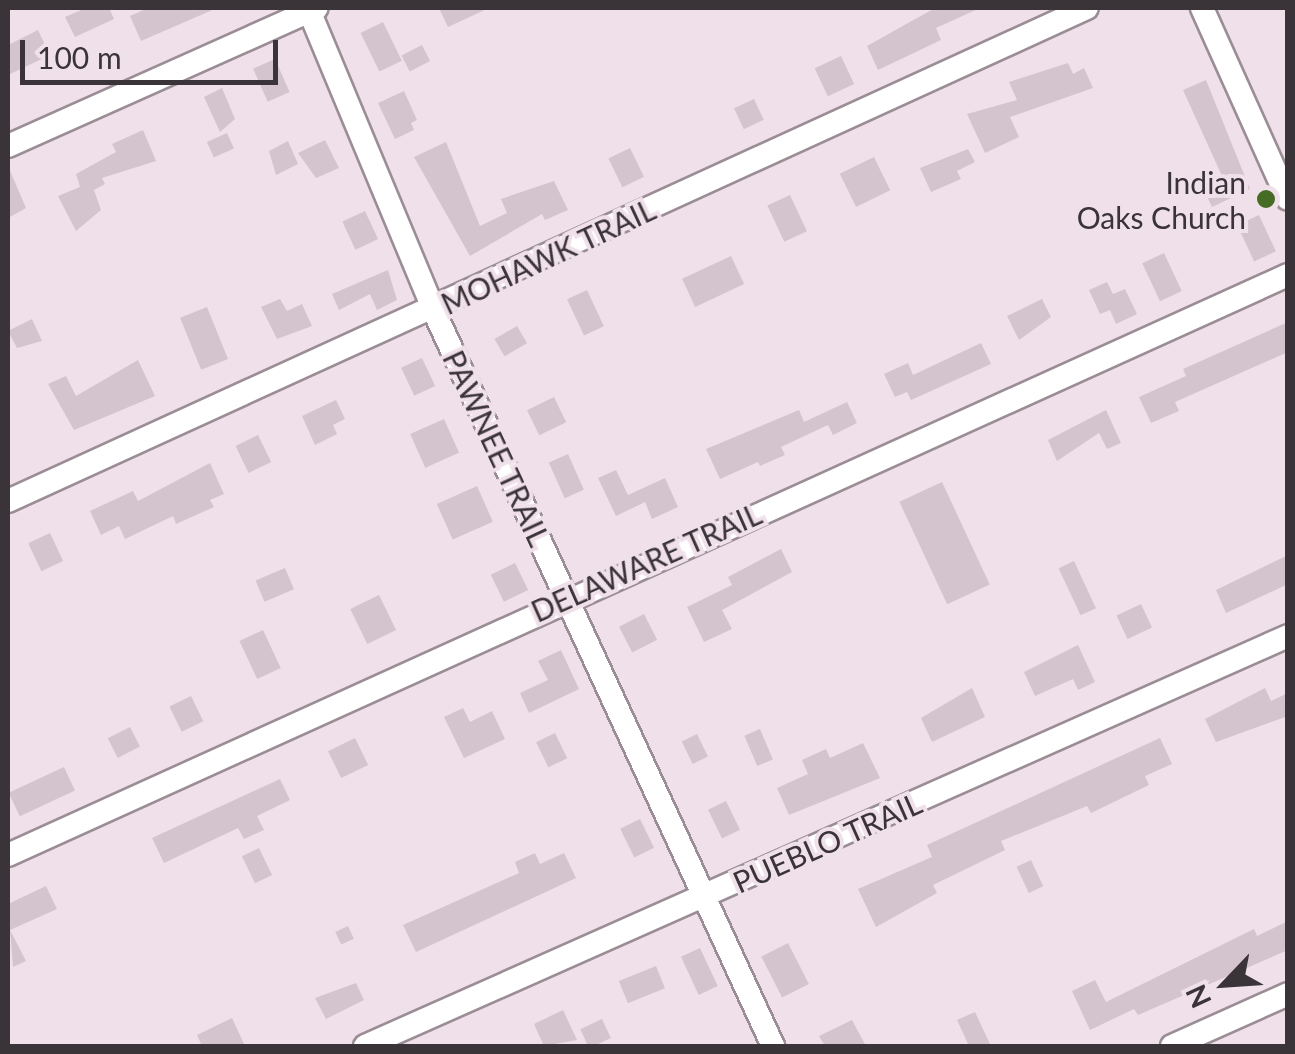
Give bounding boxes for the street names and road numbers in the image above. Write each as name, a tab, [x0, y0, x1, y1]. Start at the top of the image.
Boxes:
street label: MOHAWK TRAIL	[435, 190, 661, 322]
street label: PAWNEE TRAIL	[436, 344, 558, 552]
street label: DELAWARE TRAIL	[525, 495, 767, 629]
street label: PUEBLO TRAIL	[727, 784, 927, 900]

